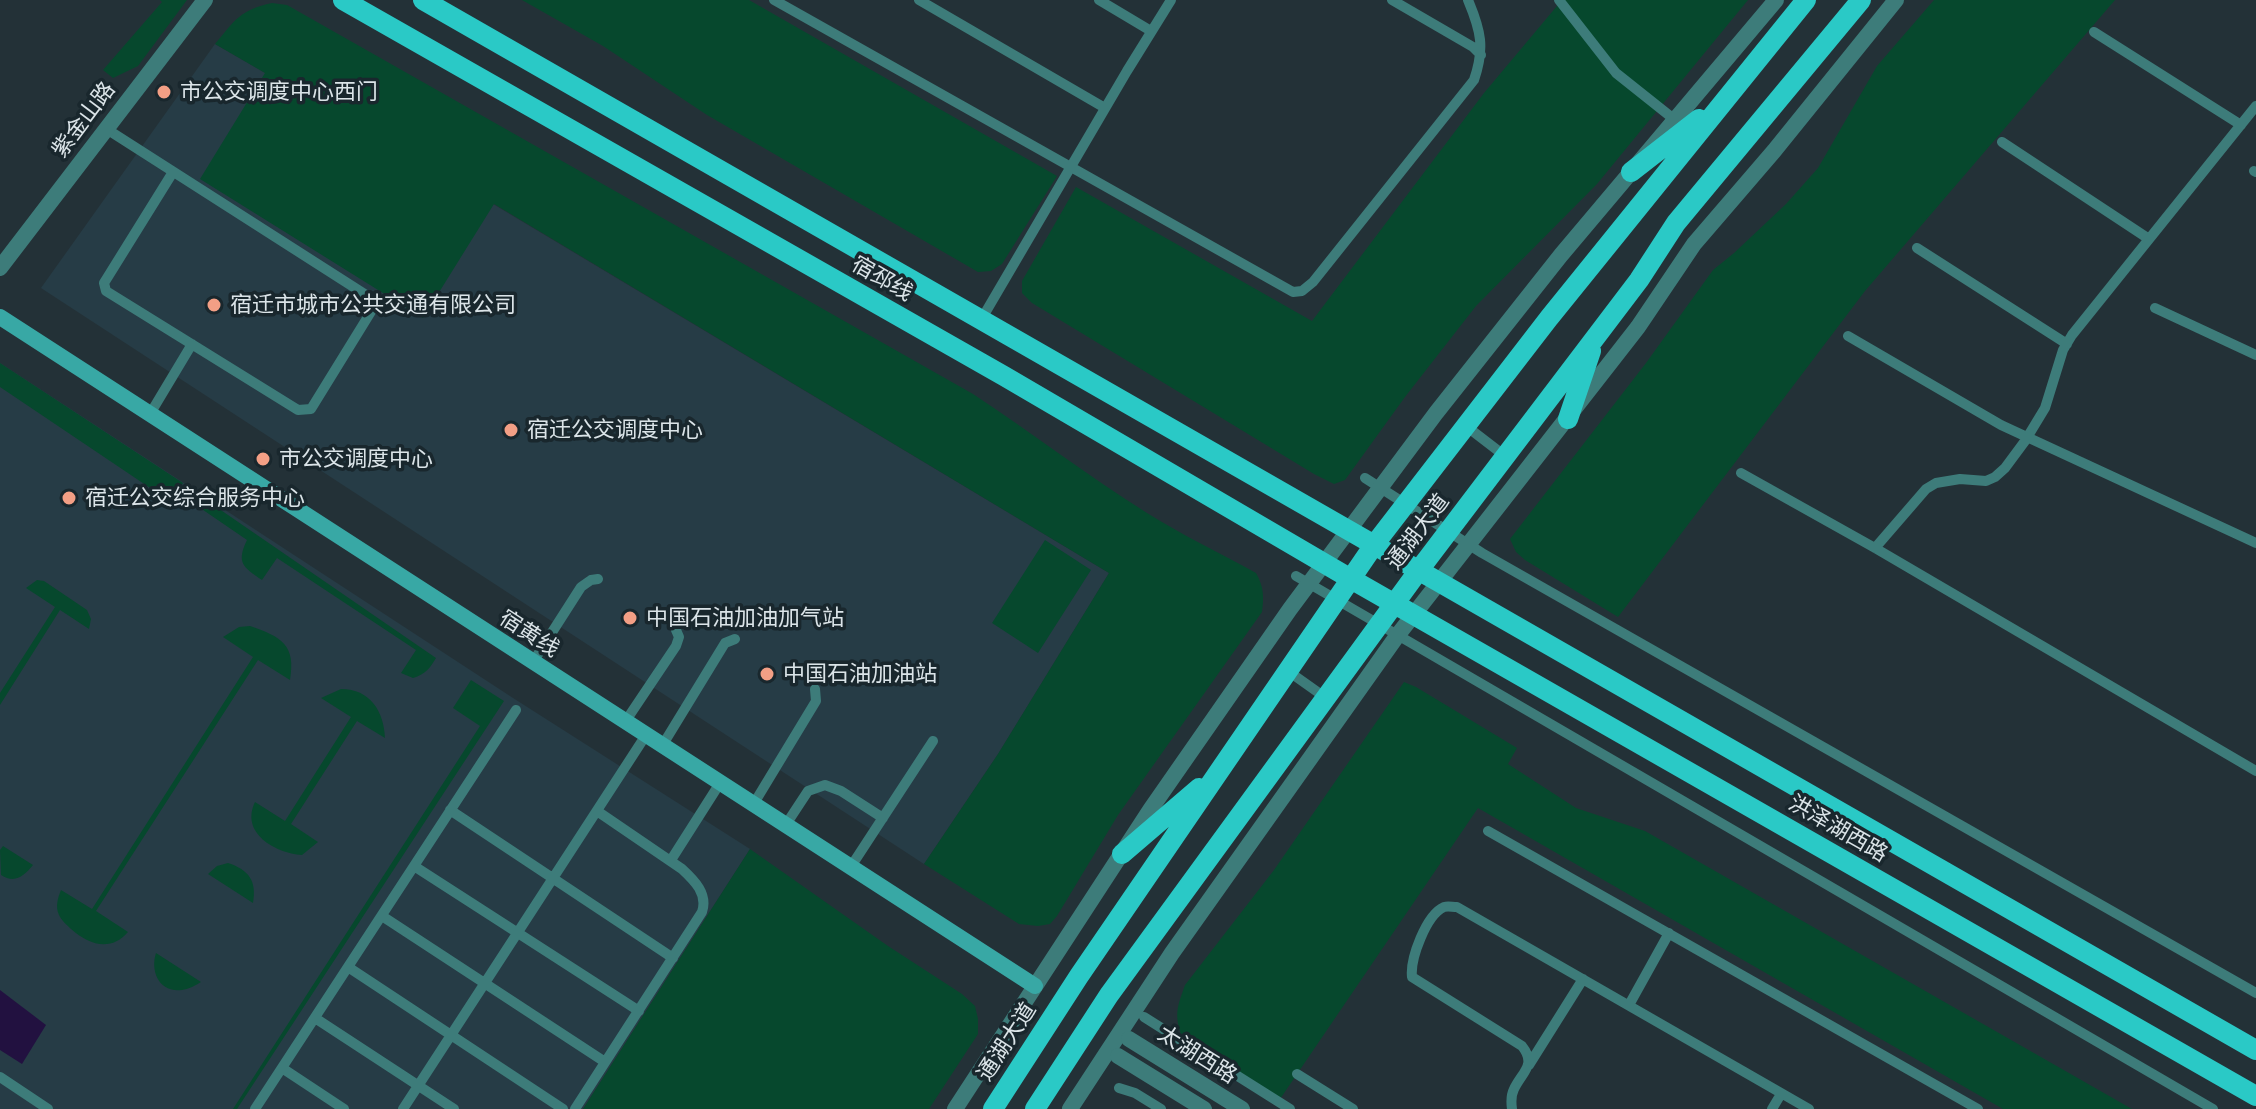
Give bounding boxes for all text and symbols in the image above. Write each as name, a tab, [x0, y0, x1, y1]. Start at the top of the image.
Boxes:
street label: 紫金山路	[47, 77, 121, 163]
place label: 市公交调度中心西门	[180, 79, 378, 105]
marker: 市公交调度中心西门	[155, 83, 173, 101]
street label: 宿邳线	[847, 251, 917, 307]
place label: 宿迁市城市公共交通有限公司	[230, 292, 516, 318]
marker: 宿迁市城市公共交通有限公司	[205, 296, 223, 314]
place label: 宿迁公交调度中心	[527, 417, 703, 443]
marker: 宿迁公交调度中心	[502, 421, 520, 439]
place label: 市公交调度中心	[279, 446, 433, 472]
marker: 市公交调度中心	[254, 450, 272, 468]
place label: 宿迁公交综合服务中心	[85, 485, 305, 511]
marker: 宿迁公交综合服务中心	[60, 489, 78, 507]
street label: 通湖大道	[1381, 489, 1455, 575]
street label: 宿黄线	[494, 605, 564, 663]
place label: 中国石油加油加气站	[646, 605, 844, 631]
marker: 中国石油加油加气站	[621, 609, 639, 627]
place label: 中国石油加油站	[783, 661, 937, 687]
marker: 中国石油加油站	[758, 665, 776, 683]
street label: 洪泽湖西路	[1784, 790, 1892, 868]
street label: 通湖大道	[972, 998, 1042, 1086]
street label: 太湖西路	[1153, 1020, 1241, 1090]

